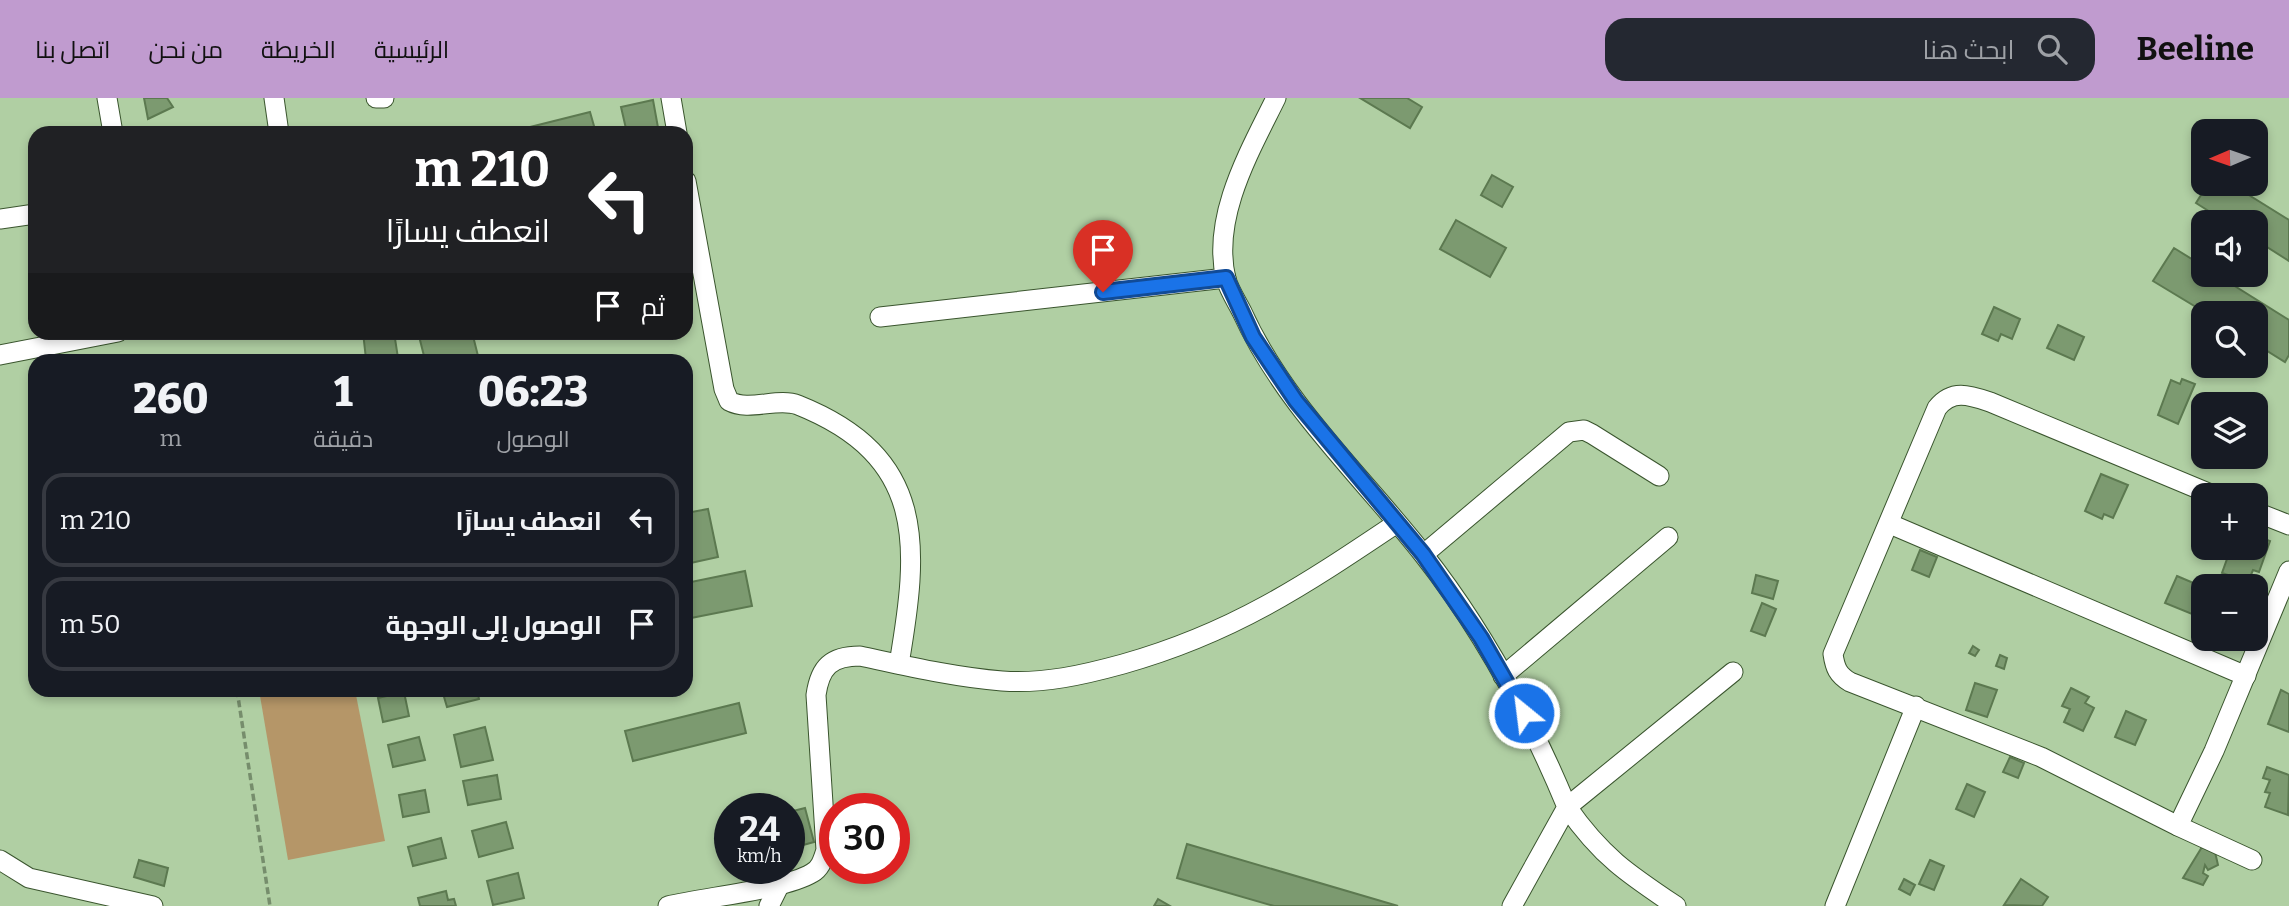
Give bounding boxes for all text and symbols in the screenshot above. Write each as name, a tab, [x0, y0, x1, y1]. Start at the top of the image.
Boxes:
search box	[1605, 18, 2095, 81]
text: Beeline	[2137, 29, 2254, 69]
icon: search	[2033, 30, 2071, 68]
text: ابحث هنا	[1922, 35, 2015, 66]
text: اتصل بنا	[35, 36, 110, 64]
text: من نحن	[148, 36, 223, 64]
text: الخريطة	[261, 36, 336, 64]
text: الرئيسية	[374, 36, 449, 64]
north arrow	[2191, 119, 2268, 196]
map controls	[2191, 119, 2268, 651]
text: 210 m	[415, 140, 550, 199]
icon: left	[574, 154, 665, 245]
button: sound	[2191, 210, 2268, 287]
text: انعطف يسارًا	[386, 212, 550, 250]
pin	[1073, 220, 1133, 292]
icon: arrive	[1084, 231, 1122, 269]
icon: arrive	[589, 287, 627, 325]
text: ثم	[641, 292, 665, 323]
button: search	[2191, 301, 2268, 378]
text: 1	[334, 367, 353, 417]
text: 06:23	[478, 367, 588, 417]
text: 260	[133, 374, 208, 424]
button: layers	[2191, 392, 2268, 469]
text: m	[160, 424, 182, 452]
text: دقيقة	[313, 425, 373, 453]
text: الوصول	[496, 425, 570, 453]
button: +	[2191, 483, 2268, 560]
icon: left	[623, 501, 661, 539]
text: 210 m	[60, 505, 131, 536]
text: انعطف يسارًا	[456, 506, 602, 537]
button: −	[2191, 574, 2268, 651]
icon: arrive	[623, 605, 661, 643]
text: 50 m	[60, 609, 121, 640]
text: الوصول إلى الوجهة	[385, 610, 602, 641]
position arrow	[1487, 676, 1561, 750]
speed limit sign: 30	[819, 793, 910, 884]
text: 24	[739, 808, 780, 850]
text: km/h	[737, 845, 782, 867]

